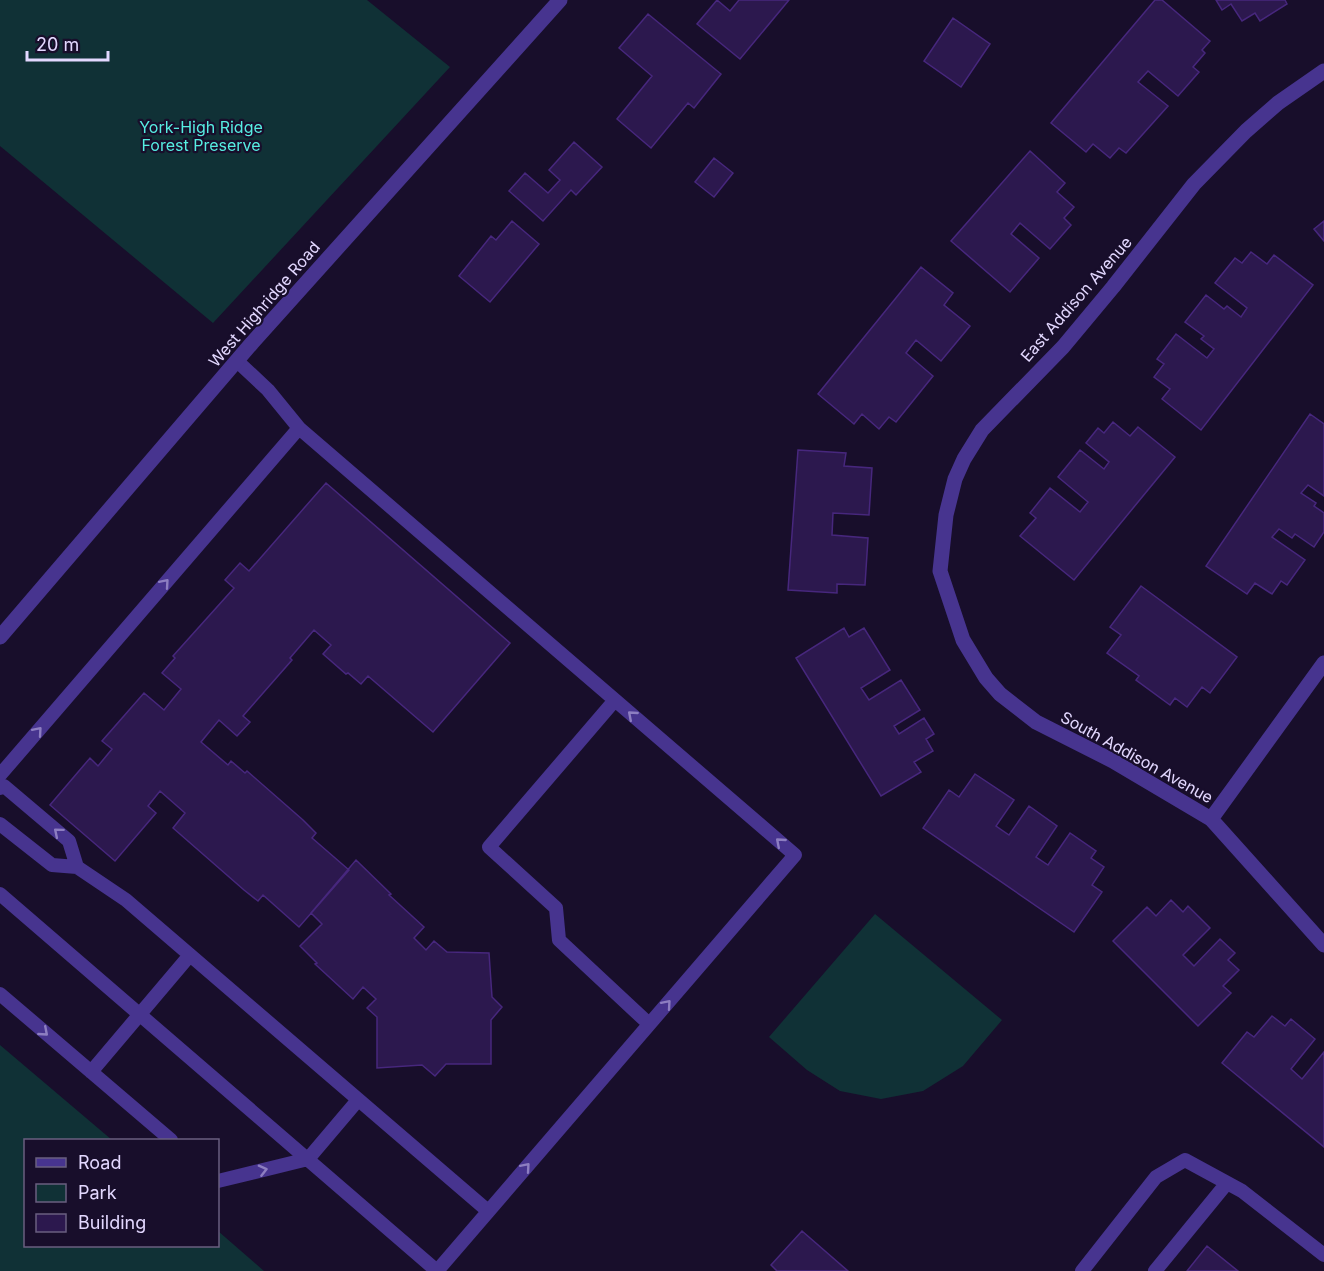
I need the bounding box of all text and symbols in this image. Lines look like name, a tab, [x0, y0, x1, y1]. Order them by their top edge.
scale bar	[27, 24, 108, 62]
text: 20 m	[36, 34, 79, 55]
park label: York-High Ridge Forest Preserve	[139, 117, 263, 155]
street label: East Addison Avenue	[1016, 232, 1136, 366]
street label: West Highridge Road	[204, 237, 324, 371]
one-way arrow	[158, 579, 169, 590]
street label: South Addison Avenue	[1057, 707, 1217, 807]
one-way arrow	[628, 711, 639, 722]
one-way arrow	[31, 727, 42, 738]
one-way arrow	[54, 828, 65, 839]
one-way arrow	[776, 838, 787, 849]
one-way arrow	[660, 1000, 671, 1011]
one-way arrow	[37, 1025, 48, 1036]
legend	[24, 1139, 219, 1247]
text: Road	[78, 1152, 121, 1173]
one-way arrow	[519, 1163, 530, 1174]
one-way arrow	[257, 1165, 267, 1178]
text: Park	[78, 1182, 117, 1203]
text: Building	[78, 1212, 146, 1233]

